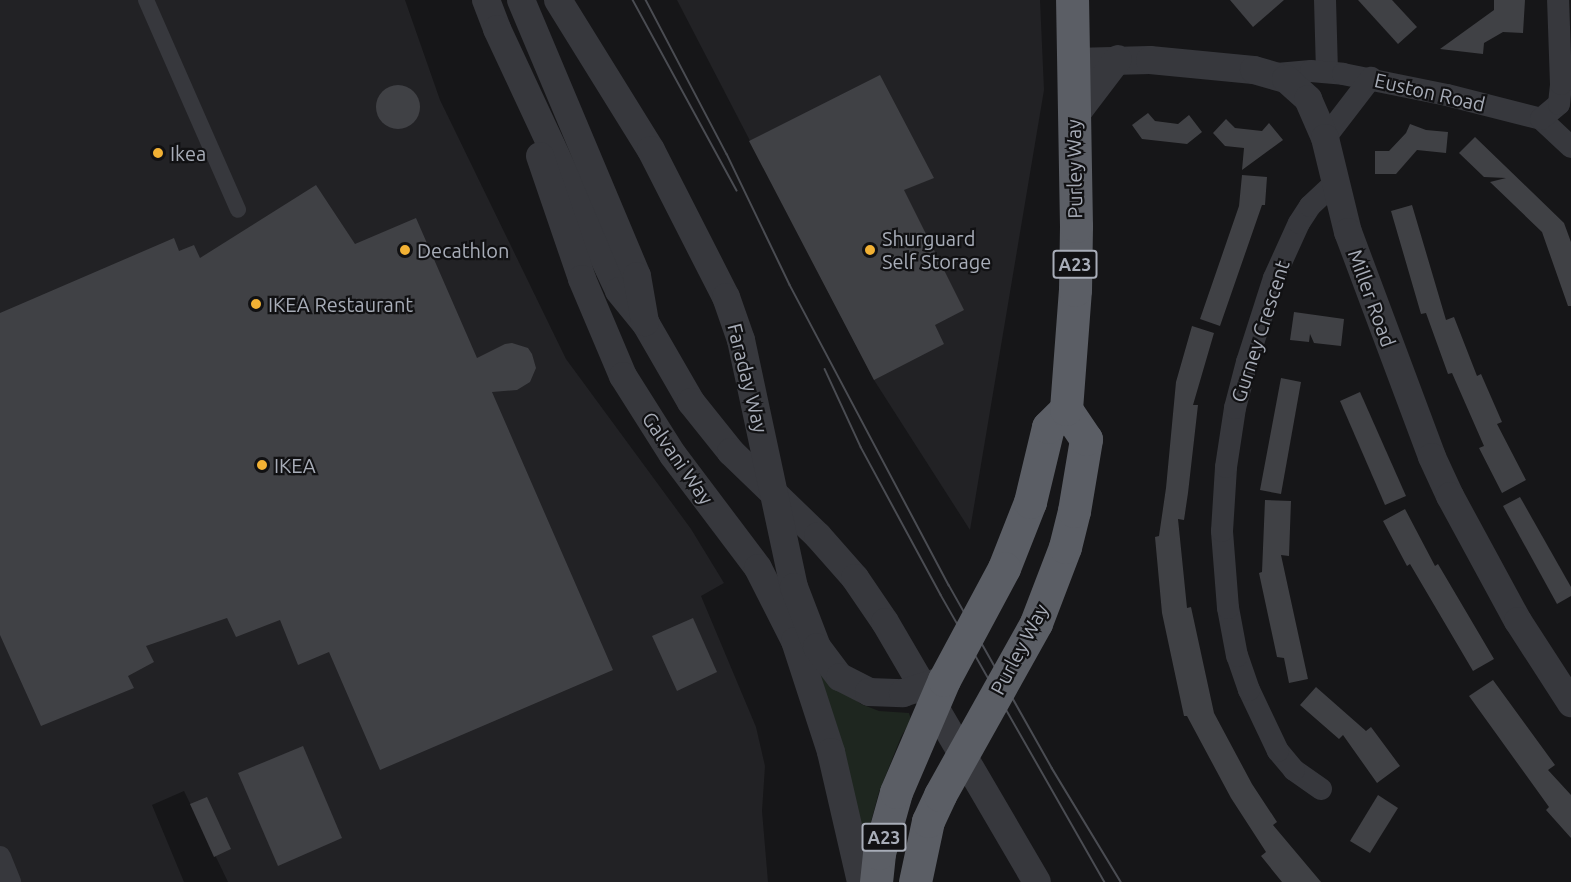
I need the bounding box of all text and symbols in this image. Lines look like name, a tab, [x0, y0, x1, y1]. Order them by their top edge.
street label: Euston Road	[1372, 68, 1488, 116]
street label: Purley Way	[1061, 119, 1087, 219]
place label: Ikea	[170, 141, 206, 165]
marker: Ikea	[151, 146, 165, 160]
place label: Shurguard Self Storage	[882, 226, 991, 273]
place label: Decathlon	[417, 238, 509, 262]
marker: Decathlon	[398, 243, 412, 257]
marker: Shurguard Self Storage	[863, 243, 877, 257]
street label: Miller Road	[1343, 246, 1401, 350]
road number: A23	[1052, 249, 1098, 279]
street label: Gurney Crescent	[1226, 257, 1294, 405]
place label: IKEA Restaurant	[268, 292, 413, 316]
marker: IKEA Restaurant	[249, 297, 263, 311]
street label: Faraday Way	[723, 321, 773, 435]
street label: Galvani Way	[637, 407, 719, 509]
place label: IKEA	[274, 453, 316, 477]
marker: IKEA	[255, 458, 269, 472]
street label: Purley Way	[985, 599, 1053, 699]
road number: A23	[862, 822, 906, 852]

